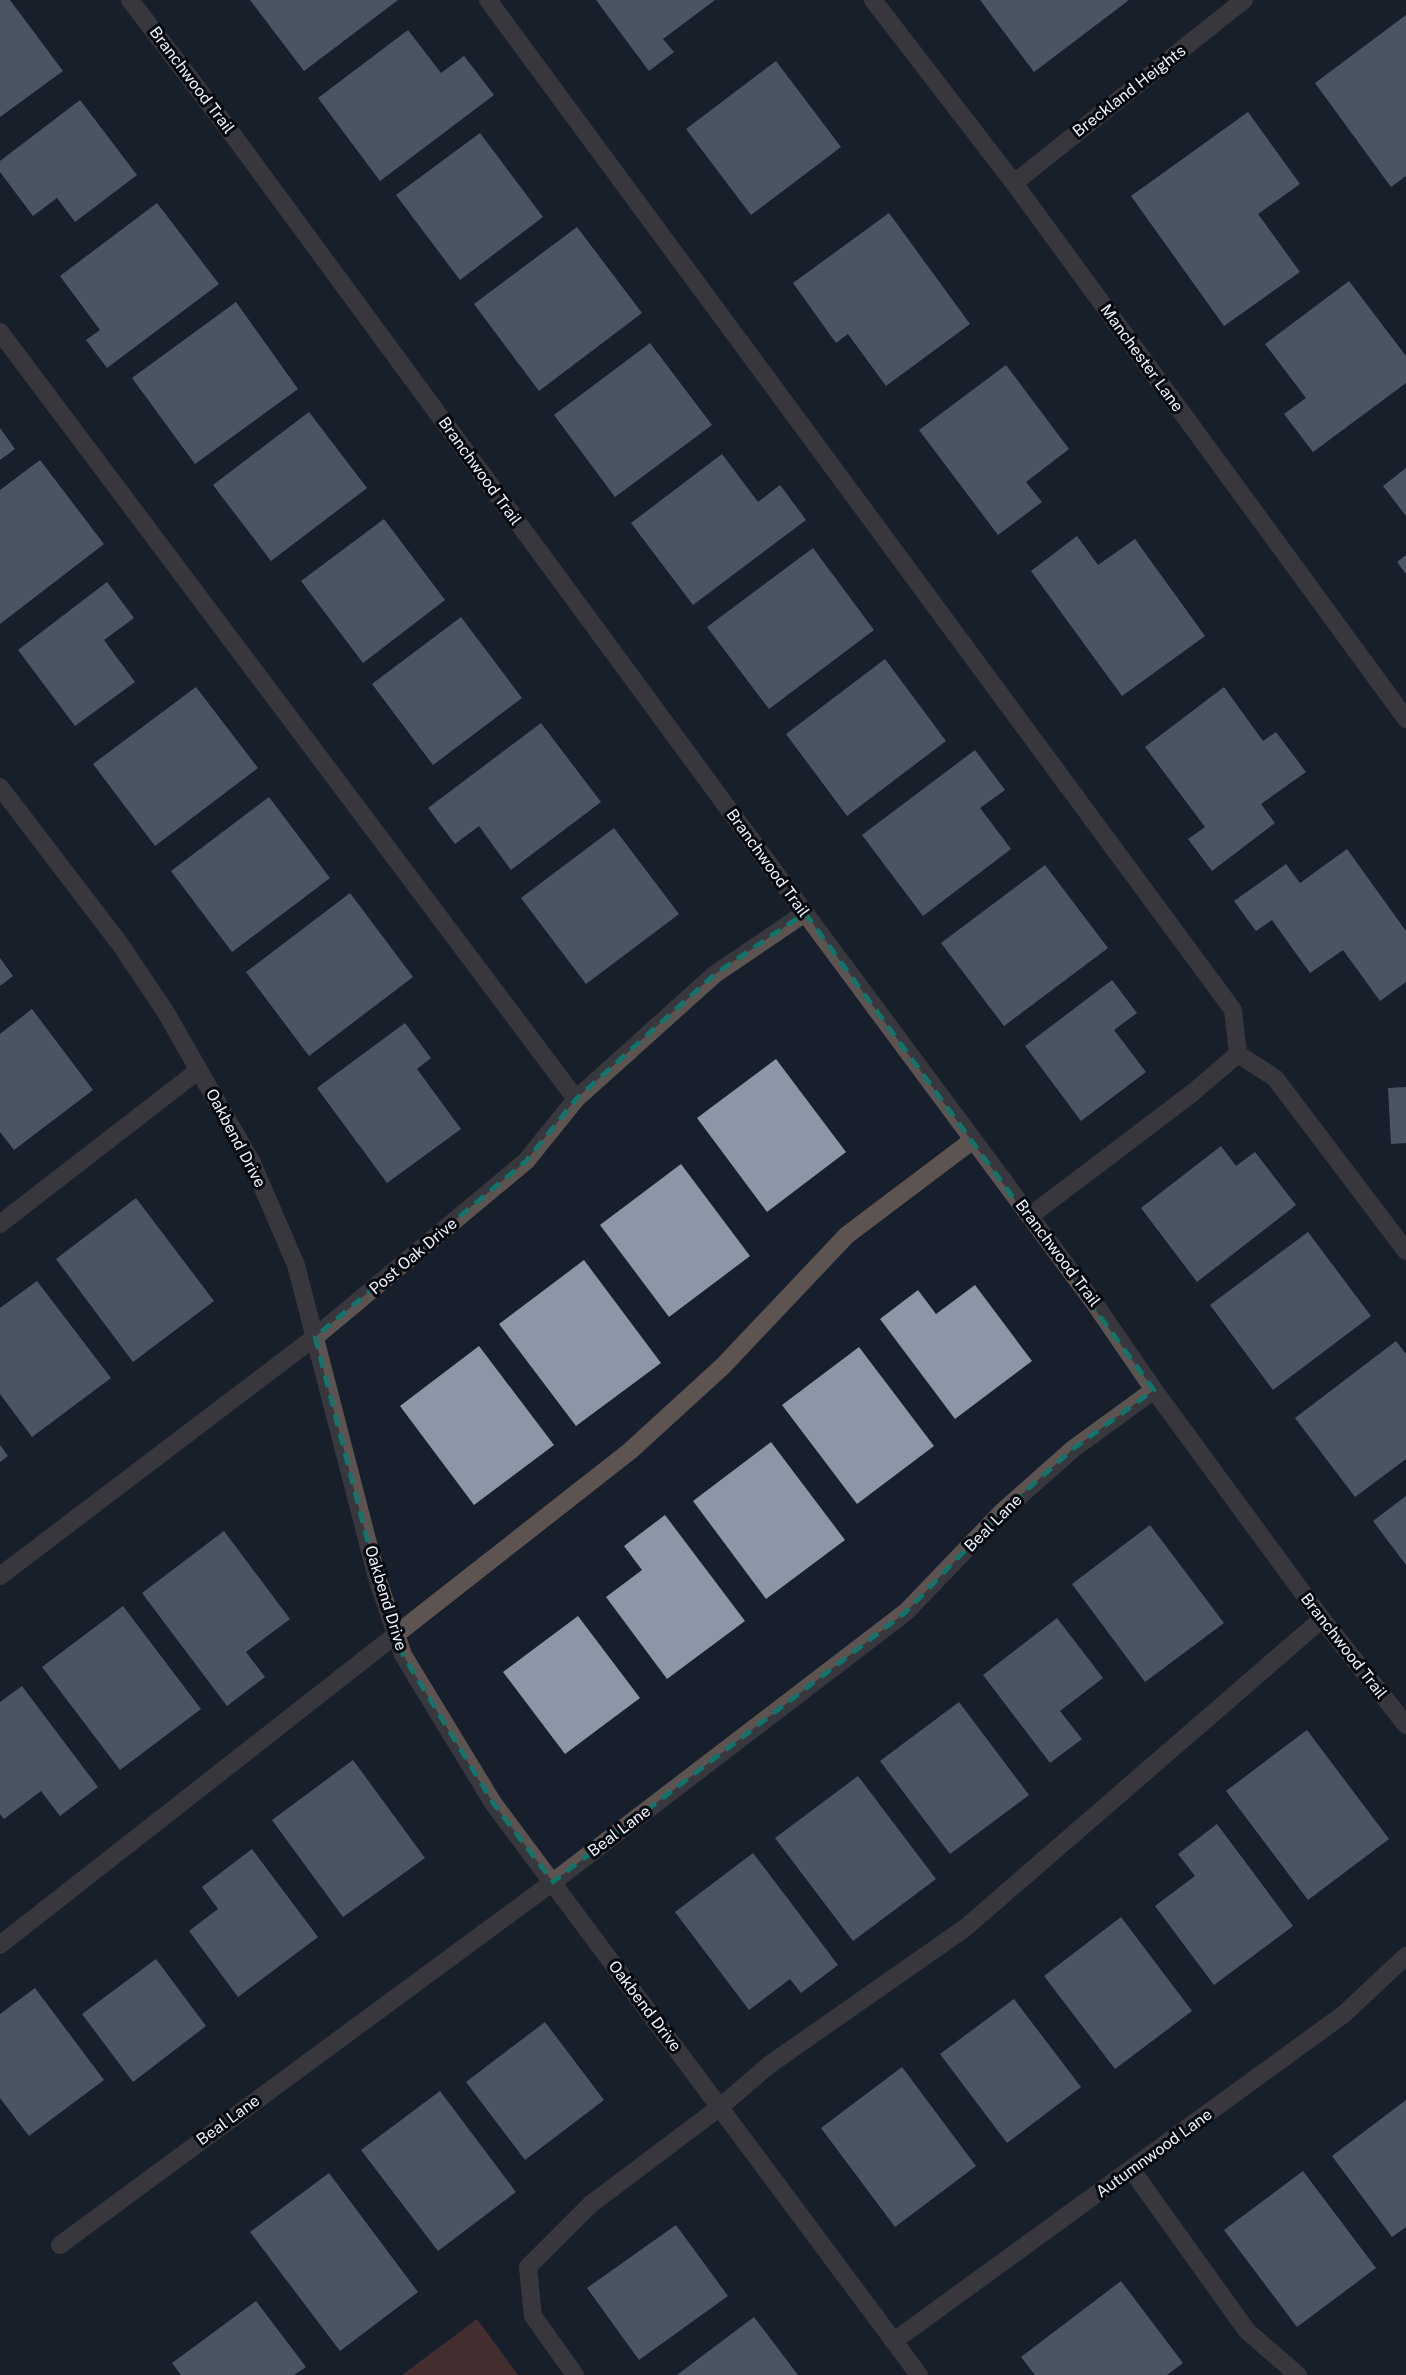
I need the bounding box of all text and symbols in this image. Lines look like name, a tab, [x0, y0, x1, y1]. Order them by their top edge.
street label: Branchwood Trail	[146, 23, 238, 137]
street label: Breckland Heights	[1069, 41, 1189, 141]
street label: Manchester Lane	[1097, 301, 1187, 415]
street label: Branchwood Trail	[434, 413, 526, 529]
street label: Branchwood Trail	[722, 805, 814, 921]
street label: Oakbend Drive	[202, 1085, 270, 1191]
street label: Branchwood Trail	[1012, 1196, 1104, 1310]
street label: Post Oak Drive	[365, 1214, 461, 1298]
street label: Beal Lane	[960, 1490, 1026, 1556]
street label: Oakbend Drive	[361, 1543, 411, 1653]
street label: Branchwood Trail	[1297, 1589, 1391, 1703]
street label: Beal Lane	[584, 1801, 654, 1861]
street label: Oakbend Drive	[605, 1957, 685, 2055]
street label: Beal Lane	[193, 2091, 263, 2149]
street label: Autumnwood Lane	[1092, 2105, 1216, 2201]

